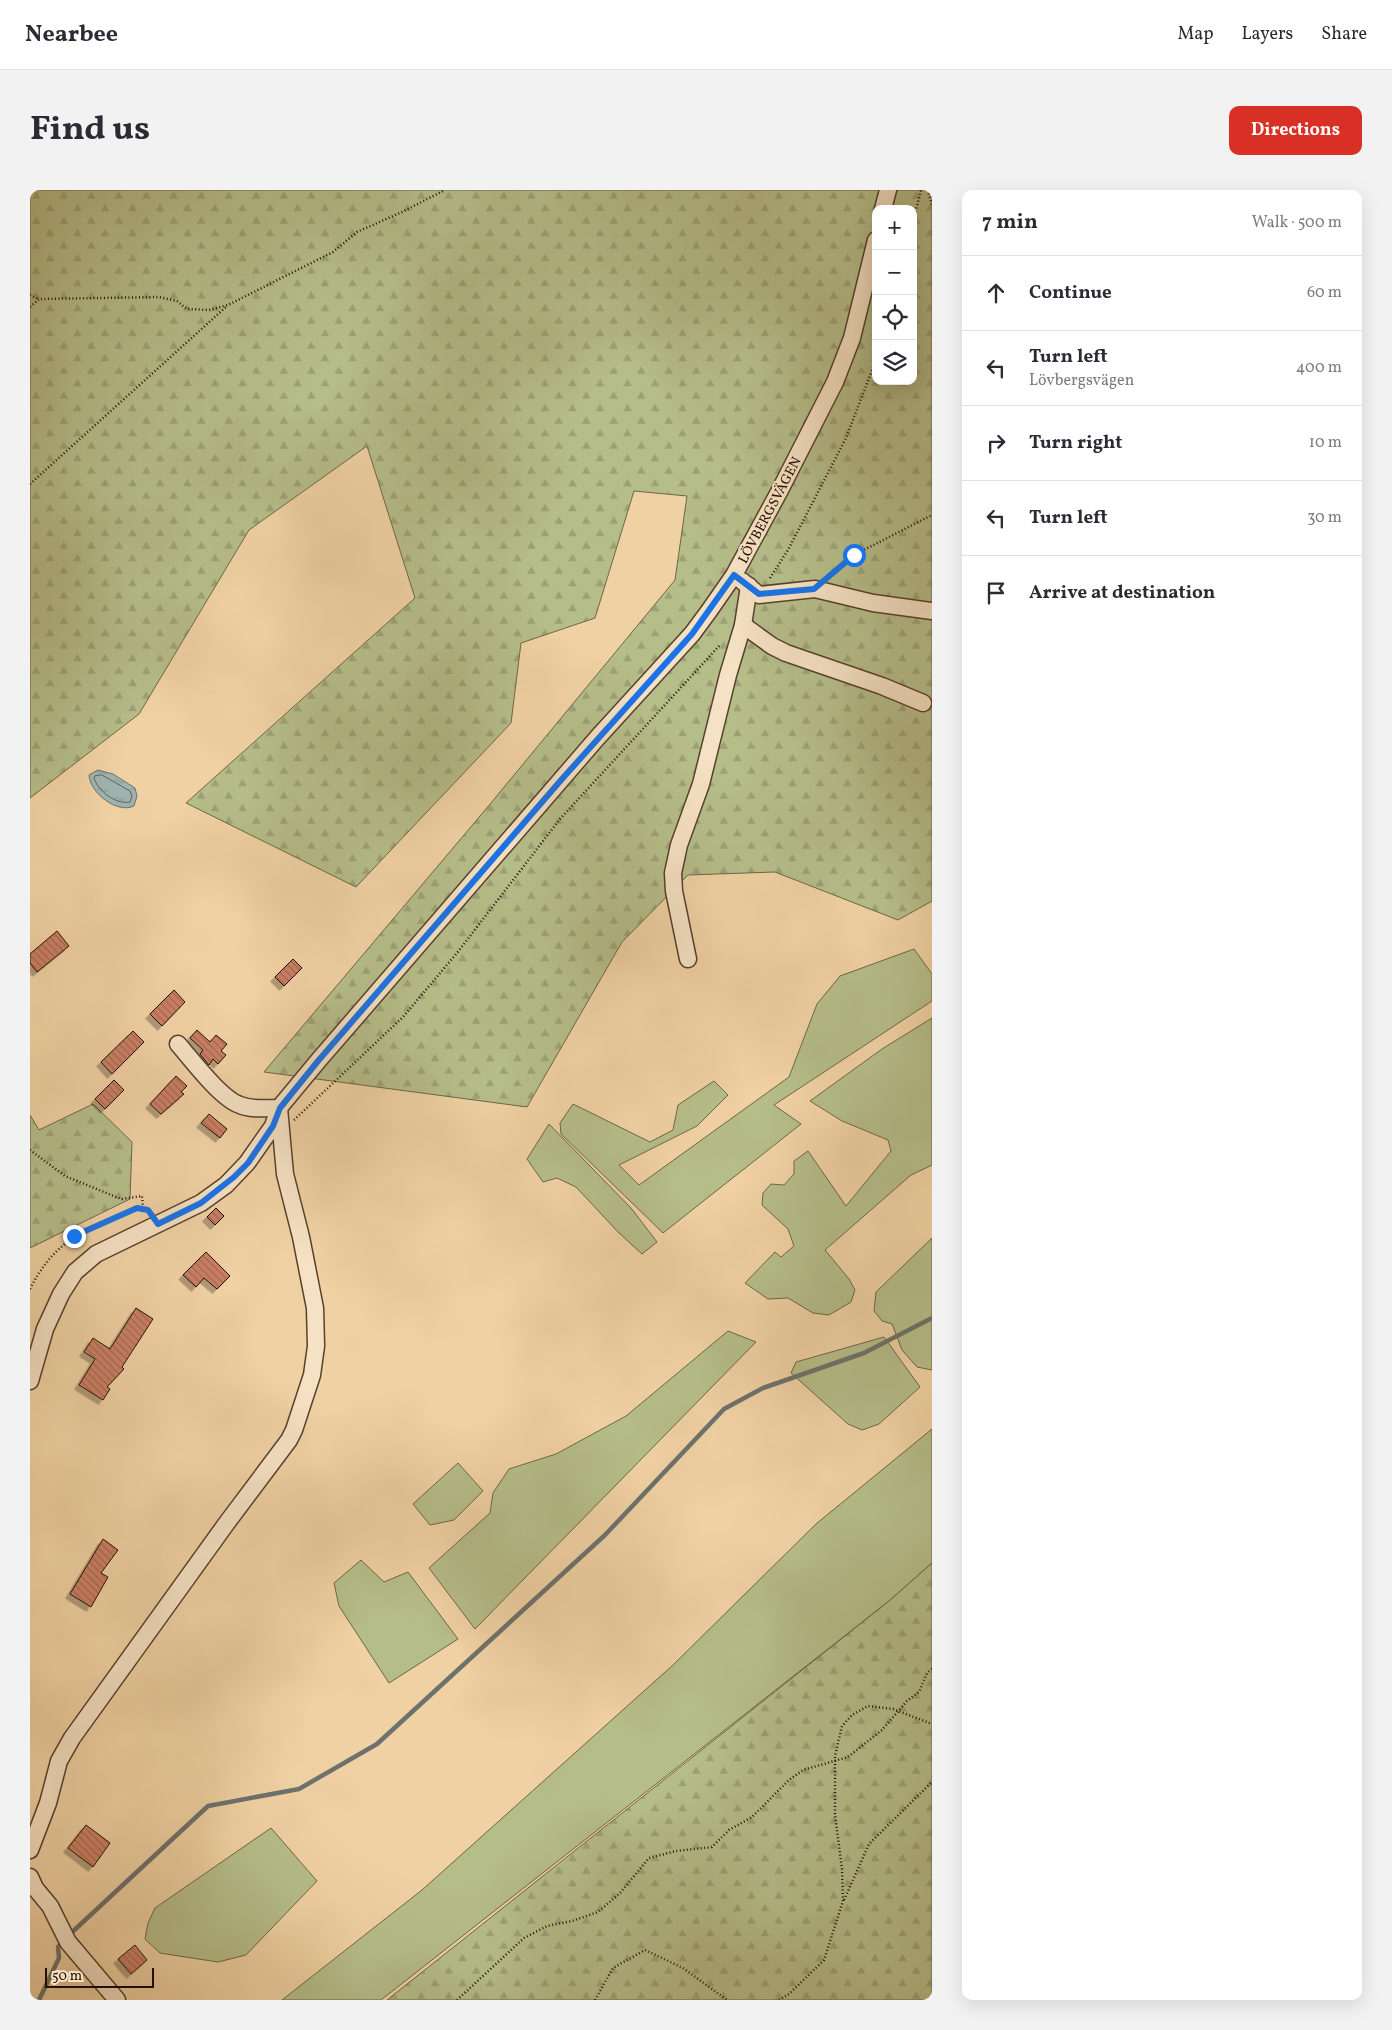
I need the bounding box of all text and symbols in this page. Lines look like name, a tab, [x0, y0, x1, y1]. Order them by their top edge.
text: Nearbee	[25, 18, 118, 52]
text: Map	[1177, 22, 1213, 47]
text: Layers	[1241, 22, 1293, 47]
text: Share	[1321, 22, 1367, 47]
text: Find us	[30, 106, 150, 154]
button: Directions	[1229, 106, 1362, 155]
map controls	[872, 205, 917, 385]
button: +	[872, 205, 917, 250]
text: 7 min	[982, 208, 1038, 237]
text: Walk · 500 m	[1252, 212, 1342, 234]
button: −	[872, 250, 917, 295]
icon: ahead	[982, 279, 1010, 307]
text: Continue	[1029, 280, 1112, 306]
text: 60 m	[1307, 282, 1342, 304]
button: locate	[872, 295, 917, 340]
button: layers	[872, 340, 917, 385]
text: Turn left	[1029, 344, 1108, 370]
icon: left	[982, 354, 1010, 382]
text: 400 m	[1296, 357, 1342, 379]
text: Lövbergsvägen	[1029, 370, 1134, 392]
icon: right	[982, 429, 1010, 457]
text: Turn right	[1029, 430, 1122, 456]
text: 10 m	[1309, 432, 1342, 454]
street label: LÖVBERGSVÄGEN	[734, 454, 806, 567]
icon: left	[982, 504, 1010, 532]
text: Turn left	[1029, 505, 1108, 531]
text: 30 m	[1307, 507, 1342, 529]
route start	[843, 544, 866, 567]
icon: arrive	[982, 579, 1010, 607]
text: Arrive at destination	[1029, 580, 1215, 606]
route end	[63, 1225, 86, 1248]
scale bar	[45, 1965, 154, 1988]
text: 50 m	[52, 1967, 82, 1986]

